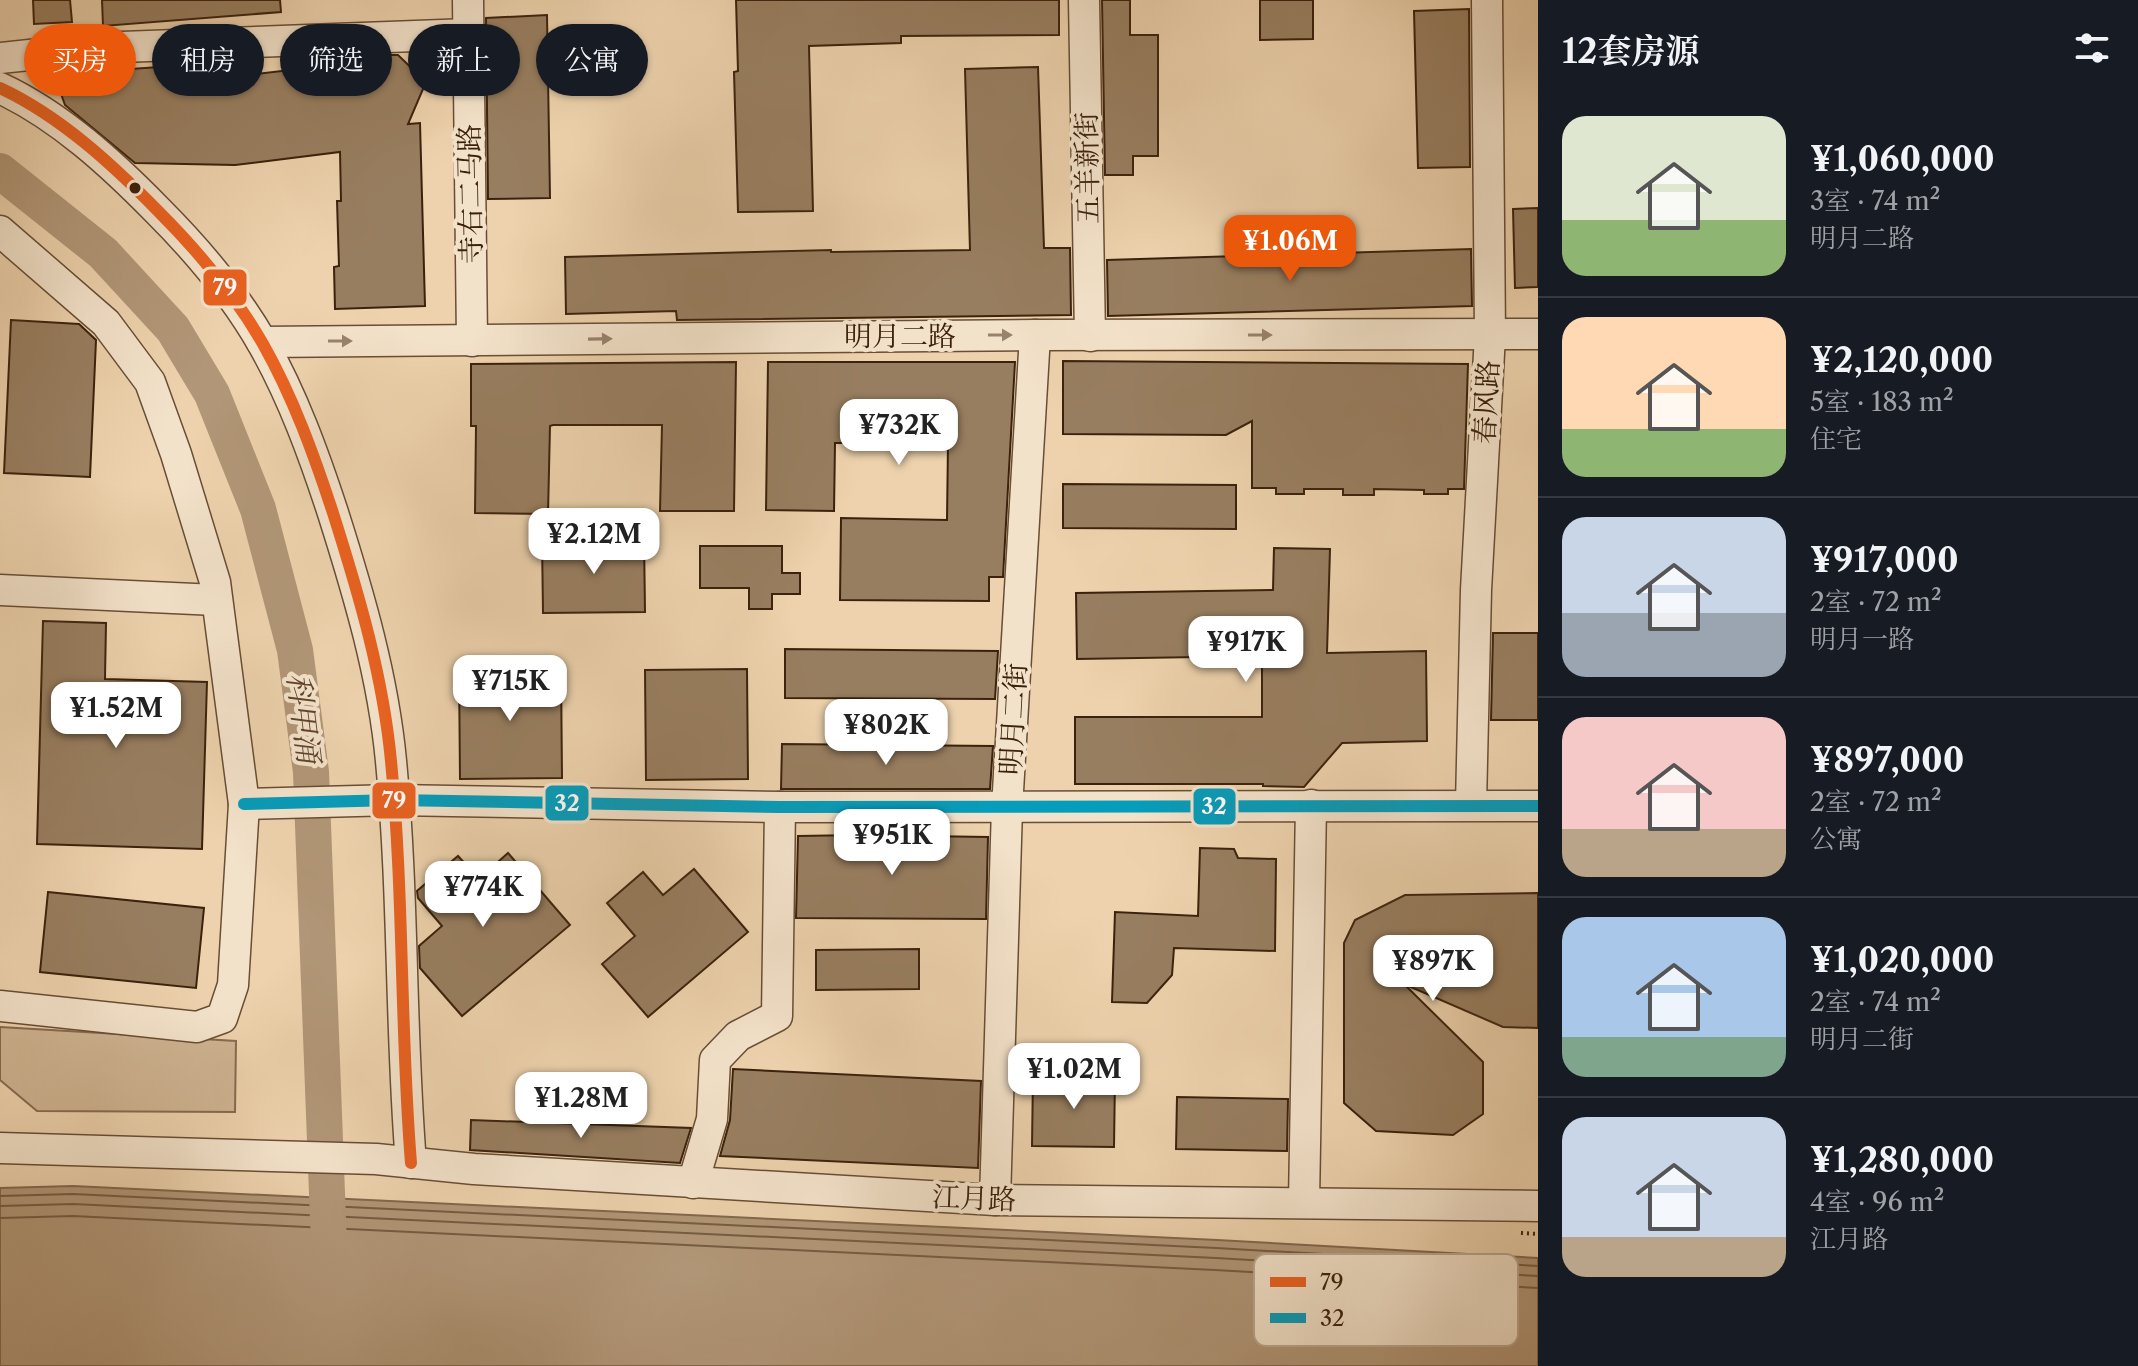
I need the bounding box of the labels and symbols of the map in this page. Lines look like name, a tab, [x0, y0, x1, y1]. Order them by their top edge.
street label: 五羊新街	[1069, 112, 1105, 224]
street label: 寺右二马路	[452, 124, 488, 264]
unlabelled marker	[127, 180, 143, 196]
pin: ¥1.06M	[1225, 215, 1355, 283]
line badge: 79	[202, 268, 248, 307]
text: 79	[213, 274, 237, 301]
street label: 明月二路	[844, 319, 956, 353]
one-way arrow	[988, 329, 1013, 341]
one-way arrow	[1248, 329, 1273, 341]
one-way arrow	[588, 333, 613, 345]
one-way arrow	[328, 335, 353, 347]
street label: 春风路	[1467, 359, 1505, 445]
pin: ¥732K	[843, 399, 955, 467]
pin: ¥2.12M	[529, 508, 659, 576]
pin: ¥917K	[1190, 616, 1302, 684]
pin: ¥715K	[454, 655, 566, 723]
street label: 明月二街	[993, 662, 1033, 776]
water label: 科甲涌	[280, 671, 328, 768]
pin: ¥1.52M	[51, 682, 181, 750]
pin: ¥802K	[830, 699, 942, 767]
line badge: 79	[371, 781, 417, 820]
line badge: 32	[544, 784, 590, 822]
text: 79	[382, 787, 406, 814]
line badge: 32	[1192, 787, 1237, 826]
text: 32	[554, 790, 580, 817]
text: 32	[1201, 793, 1227, 820]
pin: ¥951K	[836, 809, 948, 877]
pin: ¥774K	[427, 861, 539, 929]
pin: ¥897K	[1377, 935, 1489, 1003]
pin: ¥1.02M	[1009, 1043, 1139, 1111]
pin: ¥1.28M	[516, 1072, 646, 1140]
street label: 江月路	[931, 1180, 1017, 1216]
legend	[1254, 1254, 1518, 1346]
text: 79	[1320, 1269, 1344, 1296]
text: 32	[1320, 1305, 1345, 1332]

